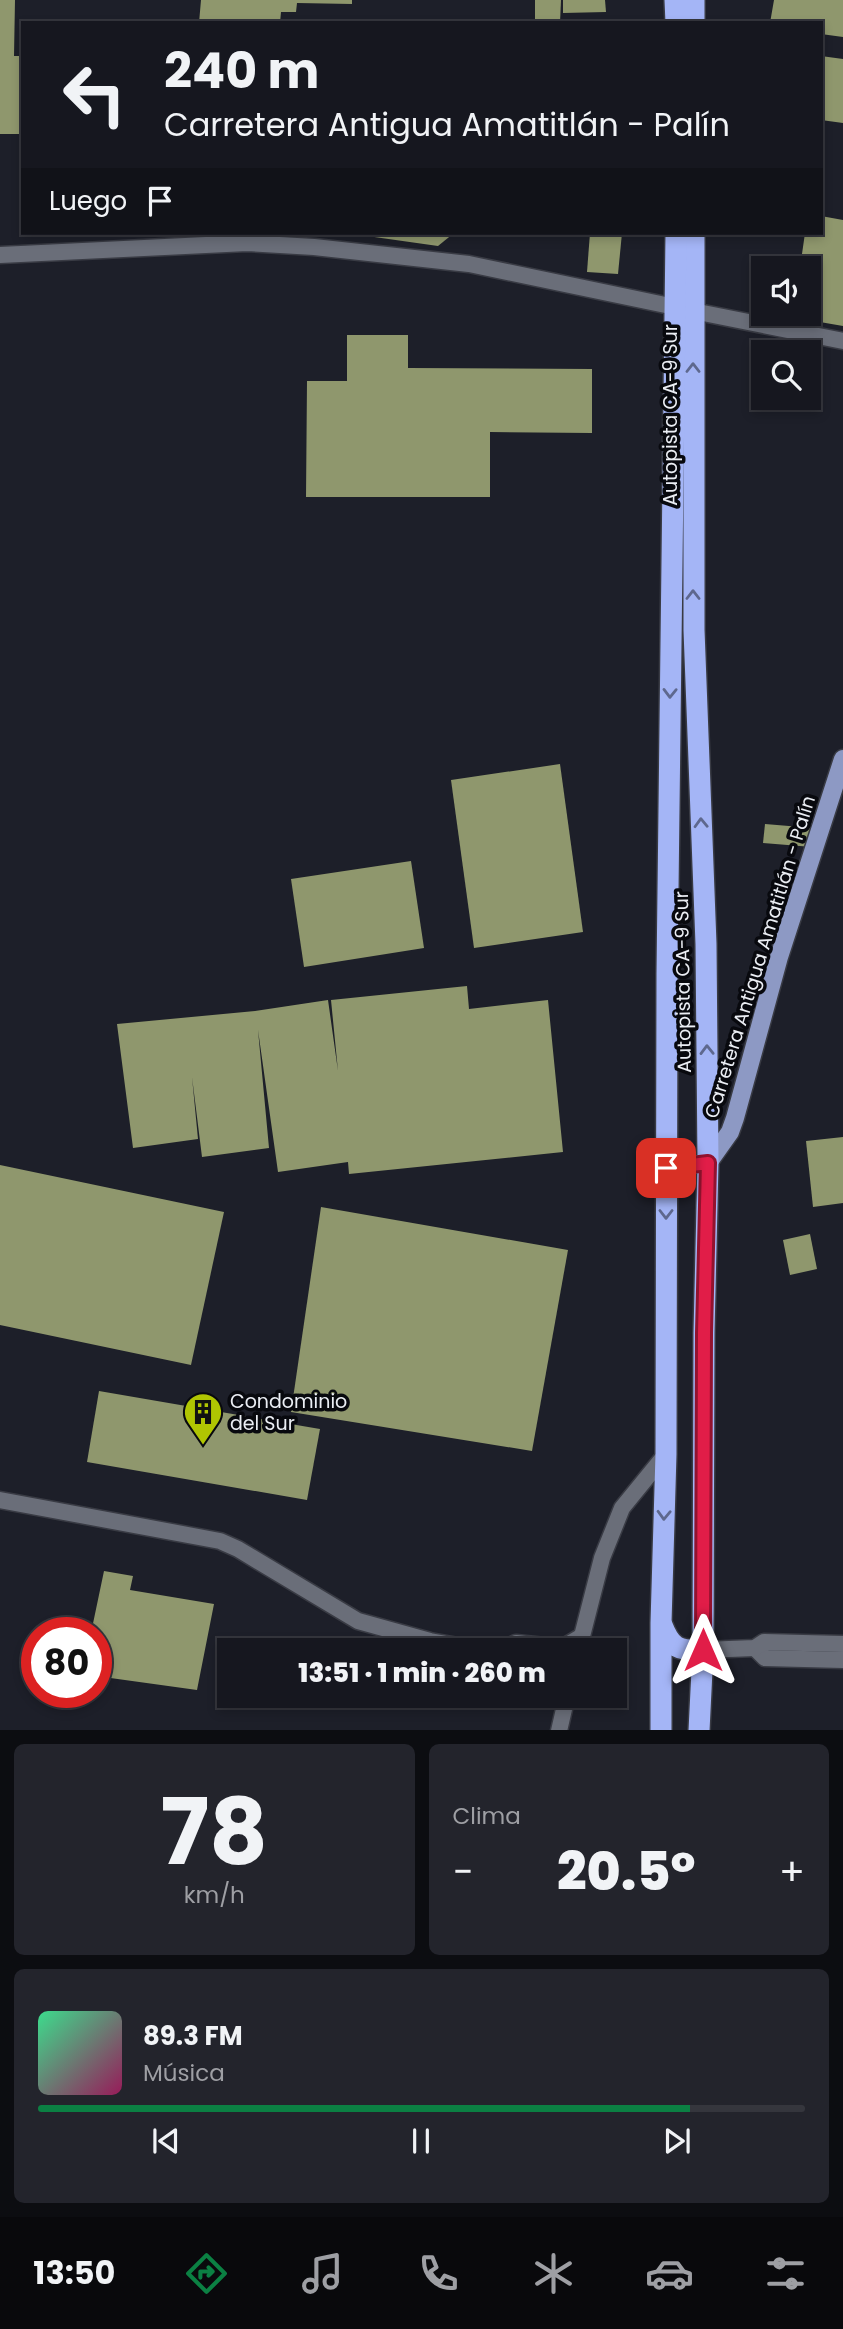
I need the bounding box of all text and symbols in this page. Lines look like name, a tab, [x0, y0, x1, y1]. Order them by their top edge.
text: 240 m	[164, 37, 319, 105]
icon: left	[49, 49, 140, 140]
text: Carretera Antigua Amatitlán - Palín	[164, 102, 730, 147]
icon: arrive	[141, 182, 179, 220]
text: Luego	[49, 183, 127, 219]
map controls	[751, 256, 821, 410]
button: sound	[751, 256, 821, 326]
street label: Autopista CA-9 Sur	[657, 324, 684, 506]
button: search	[751, 340, 821, 410]
one-way arrow	[685, 362, 701, 372]
one-way arrow	[686, 589, 701, 600]
one-way arrow	[662, 688, 678, 699]
street label: Carretera Antigua Amatitlán - Palín	[698, 792, 822, 1122]
one-way arrow	[694, 817, 709, 828]
street label: Autopista CA-9 Sur	[668, 891, 698, 1073]
one-way arrow	[699, 1044, 715, 1055]
pin	[636, 1138, 696, 1198]
icon: arrive	[647, 1149, 685, 1187]
one-way arrow	[658, 1210, 674, 1220]
place label: Condominio del Sur	[230, 1388, 347, 1437]
building icon: Condominio del Sur	[182, 1391, 224, 1446]
one-way arrow	[656, 1511, 672, 1521]
position arrow	[666, 1613, 740, 1687]
speed limit sign: 80	[21, 1617, 112, 1708]
text: 13:51 · 1 min · 260 m	[298, 1655, 546, 1691]
text: 78	[160, 1768, 268, 1896]
text: Clima	[453, 1800, 521, 1832]
text: 20.5°	[557, 1835, 695, 1908]
text: −	[453, 1845, 473, 1898]
text: +	[779, 1845, 805, 1898]
text: km/h	[184, 1879, 245, 1911]
text: 89.3 FM	[143, 2018, 243, 2054]
text: Música	[143, 2057, 225, 2089]
icon: previous	[147, 2122, 185, 2160]
icon: pause	[402, 2122, 440, 2160]
icon: next	[658, 2122, 696, 2160]
icon: directions	[182, 2249, 231, 2298]
icon: music	[298, 2249, 347, 2298]
icon: phone	[414, 2249, 463, 2298]
icon: climate	[529, 2249, 578, 2298]
icon: car	[645, 2249, 694, 2298]
icon: filters	[761, 2249, 810, 2298]
text: 13:50	[33, 2250, 116, 2295]

